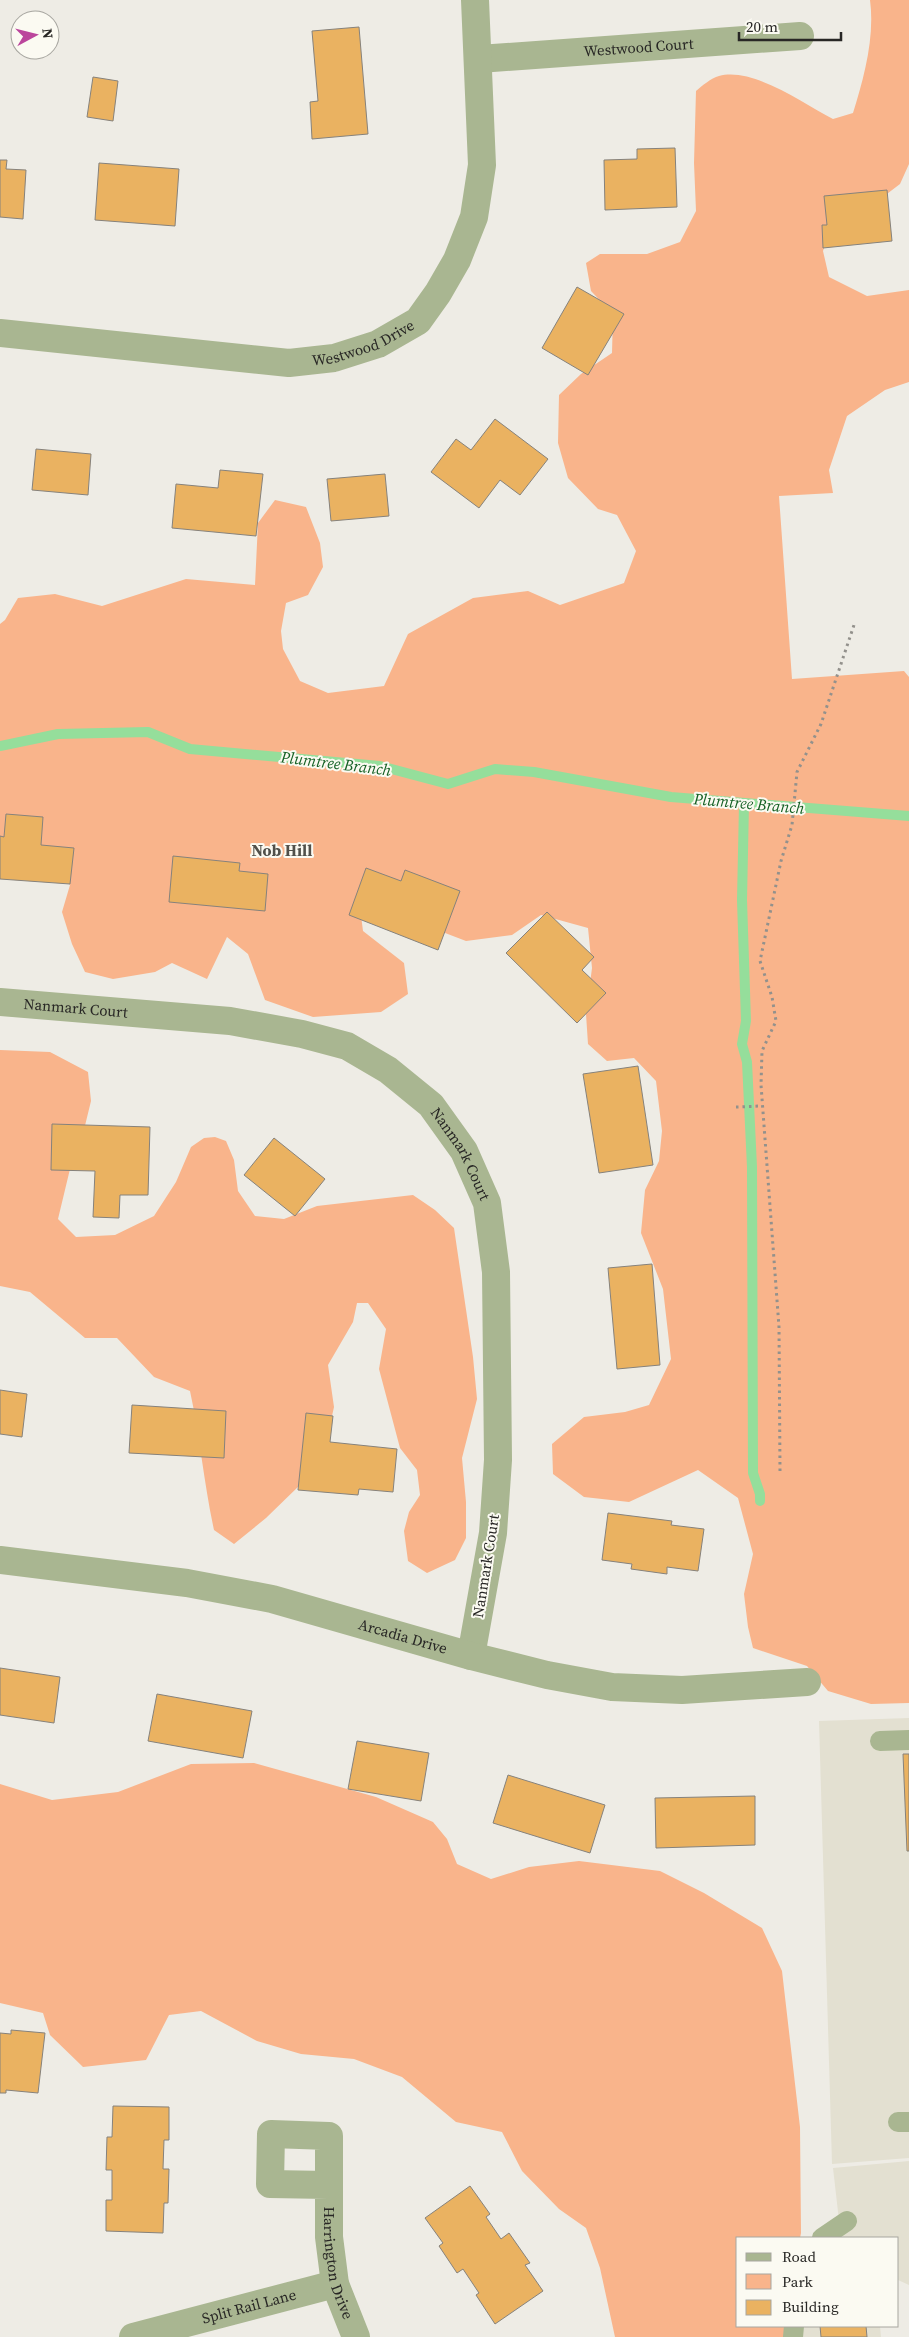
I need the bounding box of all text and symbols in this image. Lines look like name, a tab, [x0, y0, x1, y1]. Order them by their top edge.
north arrow	[10, 10, 60, 60]
scale bar	[739, 10, 842, 42]
text: 20 m	[746, 16, 778, 37]
text: N	[37, 27, 58, 40]
street label: Westwood Court	[583, 33, 694, 61]
street label: Westwood Drive	[311, 314, 418, 370]
water label: Plumtree Branch	[279, 745, 393, 781]
water label: Plumtree Branch	[692, 787, 806, 819]
district label: Nob Hill	[252, 839, 312, 861]
street label: Nanmark Court	[23, 993, 129, 1023]
street label: Nanmark Court	[426, 1103, 496, 1204]
street label: Nanmark Court	[467, 1513, 504, 1619]
street label: Arcadia Drive	[356, 1613, 450, 1659]
street label: Harrington Drive	[319, 2206, 359, 2323]
legend	[736, 2237, 899, 2327]
text: Road	[782, 2246, 816, 2267]
text: Park	[782, 2271, 814, 2292]
street label: Split Rail Lane	[200, 2284, 299, 2328]
text: Building	[782, 2296, 839, 2317]

